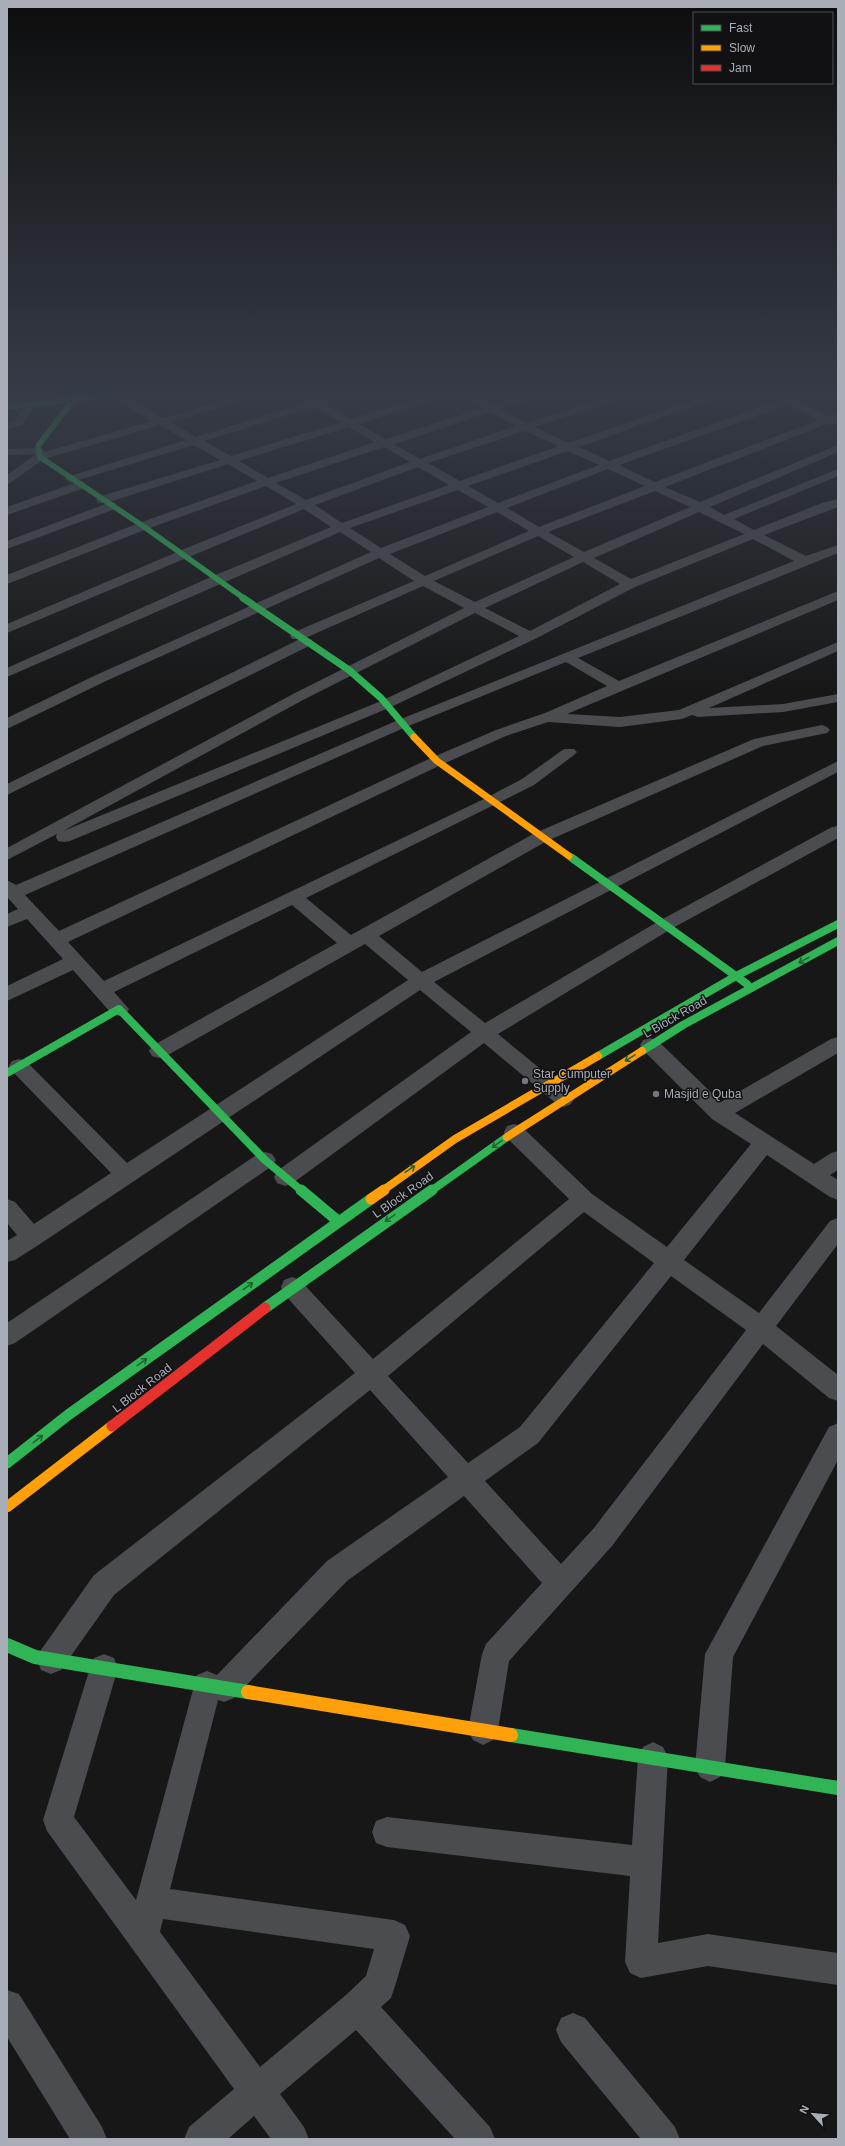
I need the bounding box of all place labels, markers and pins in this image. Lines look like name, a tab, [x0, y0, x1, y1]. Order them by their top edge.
place label: Star Cumputer Supply	[533, 1067, 611, 1095]
marker: Star Cumputer Supply	[520, 1076, 530, 1086]
place label: Masjid e Quba	[664, 1087, 742, 1101]
marker: Masjid e Quba	[651, 1089, 661, 1099]

